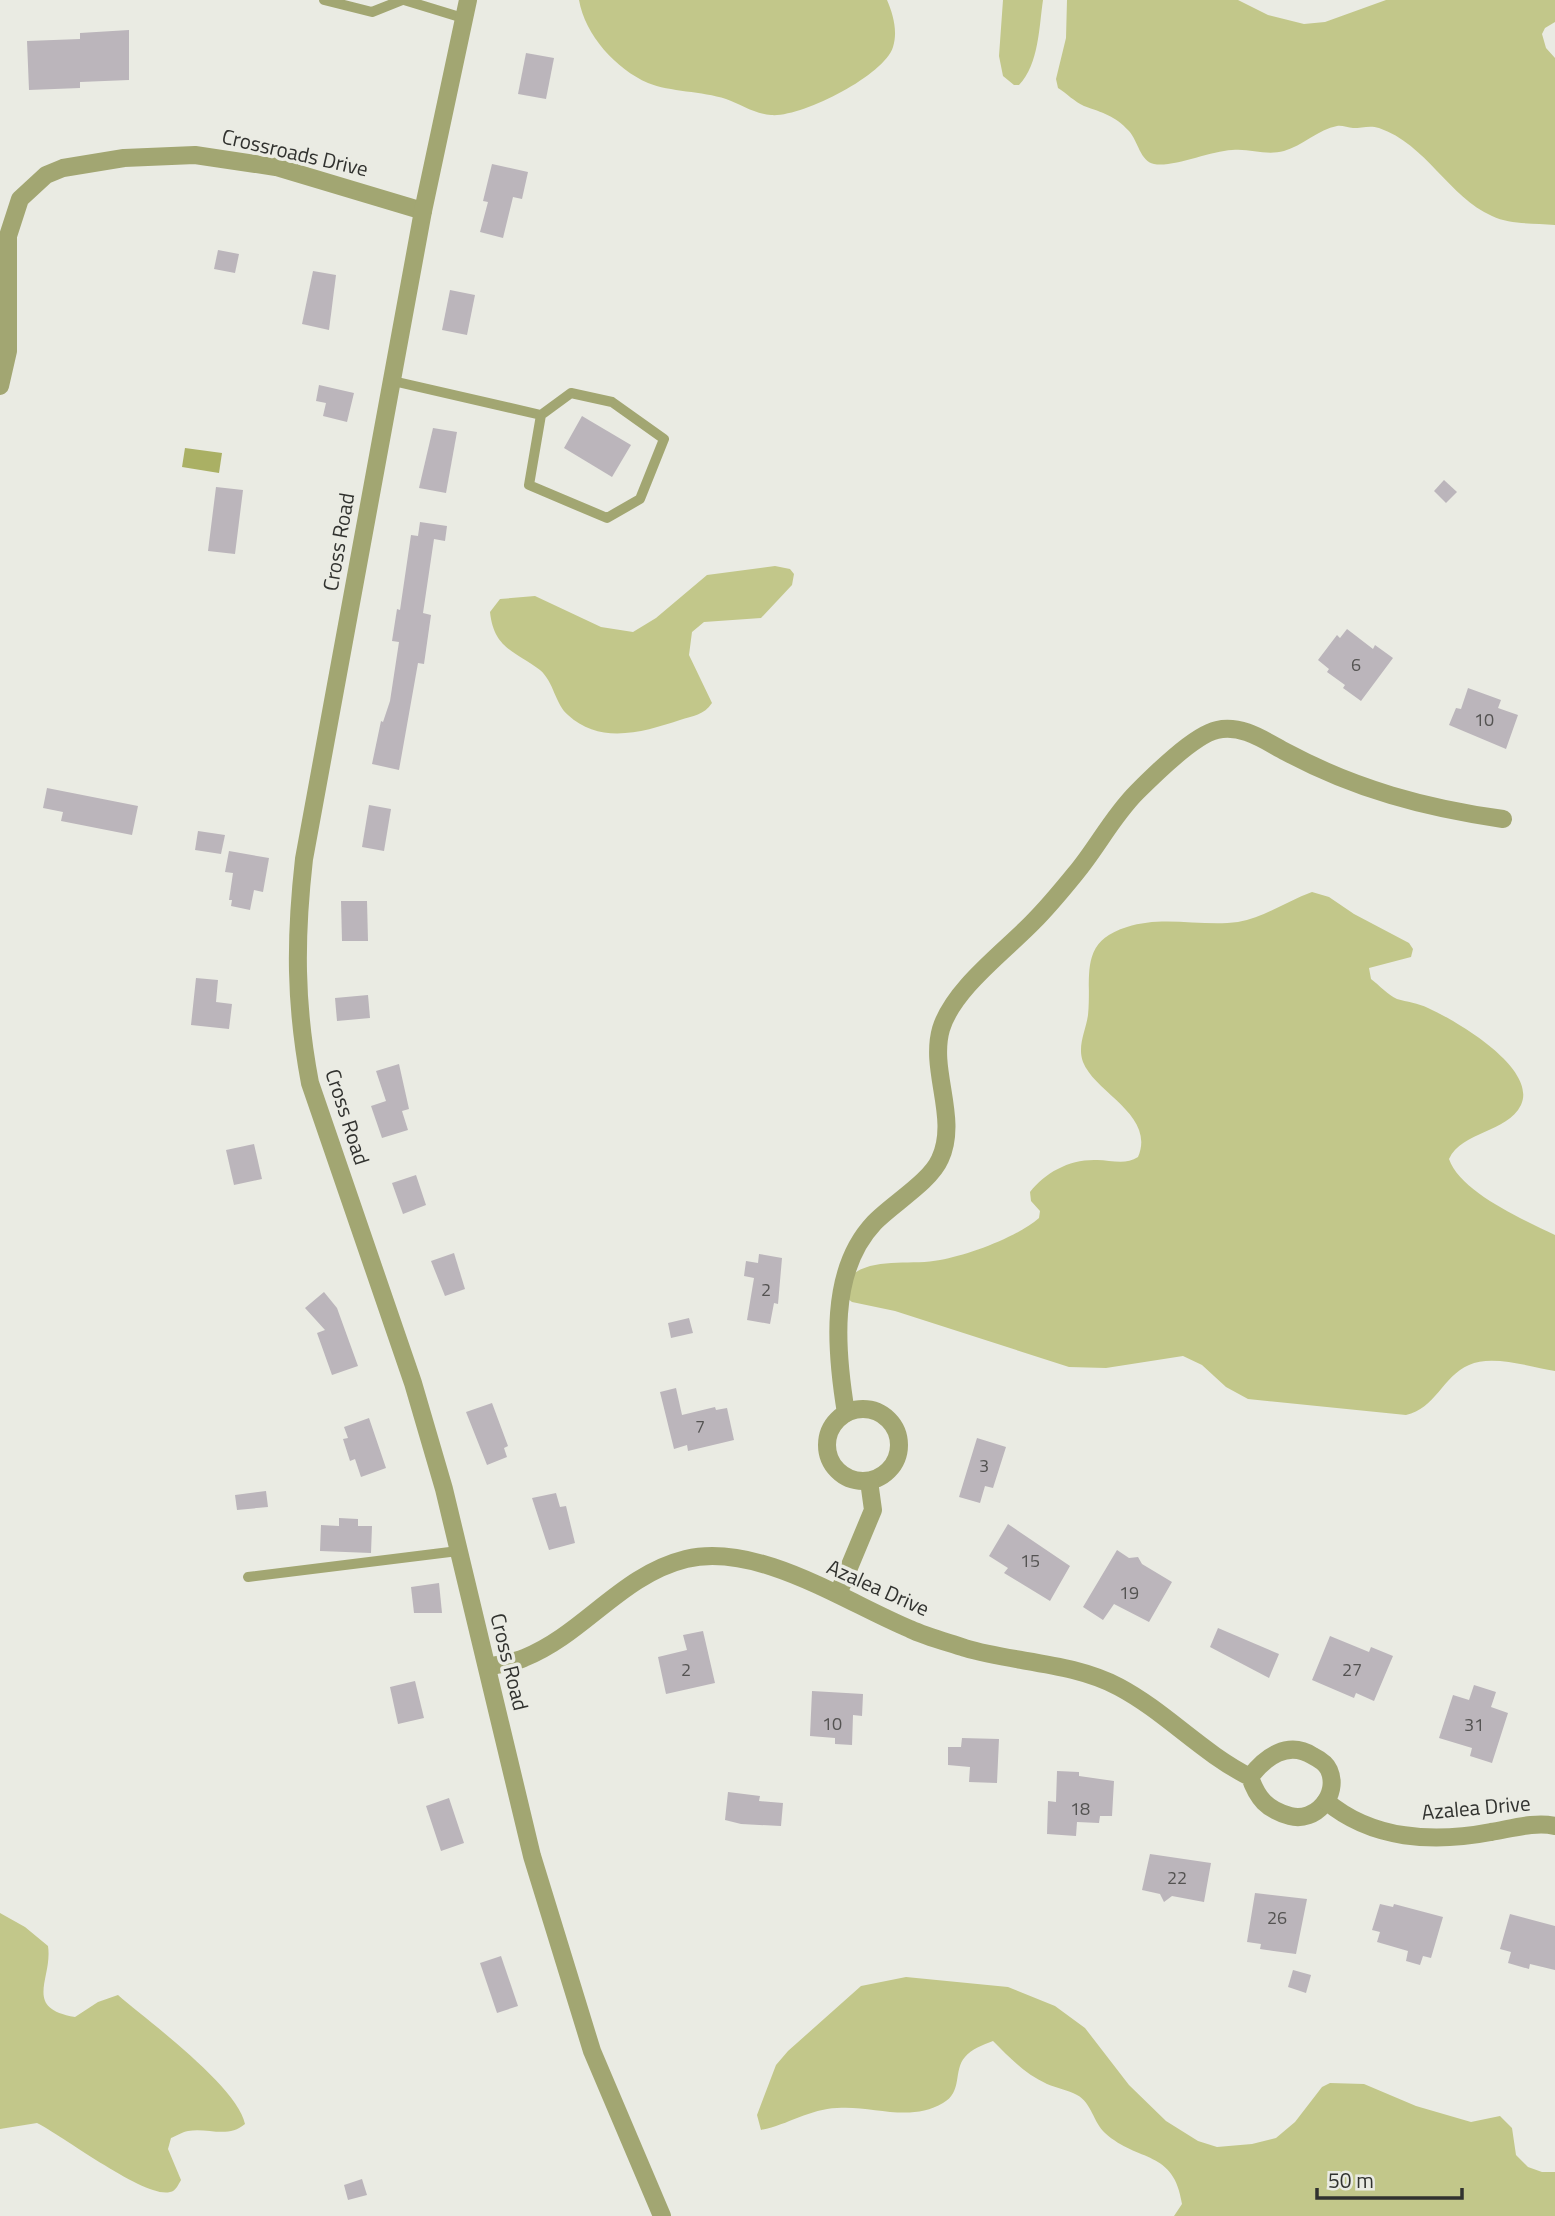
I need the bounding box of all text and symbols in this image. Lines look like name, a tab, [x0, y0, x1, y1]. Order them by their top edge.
street label: Crossroads Drive	[219, 120, 371, 184]
street label: Cross Road	[314, 490, 362, 593]
house number: 6	[1351, 651, 1361, 678]
house number: 10	[1474, 706, 1494, 733]
street label: Cross Road	[317, 1065, 378, 1169]
house number: 2	[761, 1276, 771, 1303]
house number: 7	[695, 1413, 705, 1440]
house number: 3	[979, 1452, 989, 1479]
house number: 15	[1020, 1547, 1040, 1574]
street label: Azalea Drive	[822, 1550, 935, 1624]
house number: 19	[1119, 1579, 1139, 1606]
street label: Cross Road	[482, 1610, 537, 1714]
house number: 2	[681, 1656, 691, 1683]
house number: 27	[1342, 1656, 1362, 1683]
house number: 10	[822, 1710, 842, 1737]
house number: 31	[1464, 1711, 1484, 1738]
street label: Azalea Drive	[1420, 1786, 1532, 1828]
house number: 18	[1070, 1795, 1090, 1822]
house number: 22	[1167, 1864, 1187, 1891]
house number: 26	[1267, 1904, 1287, 1931]
scale bar	[1317, 2156, 1462, 2200]
text: 50 m	[1328, 2164, 1374, 2196]

